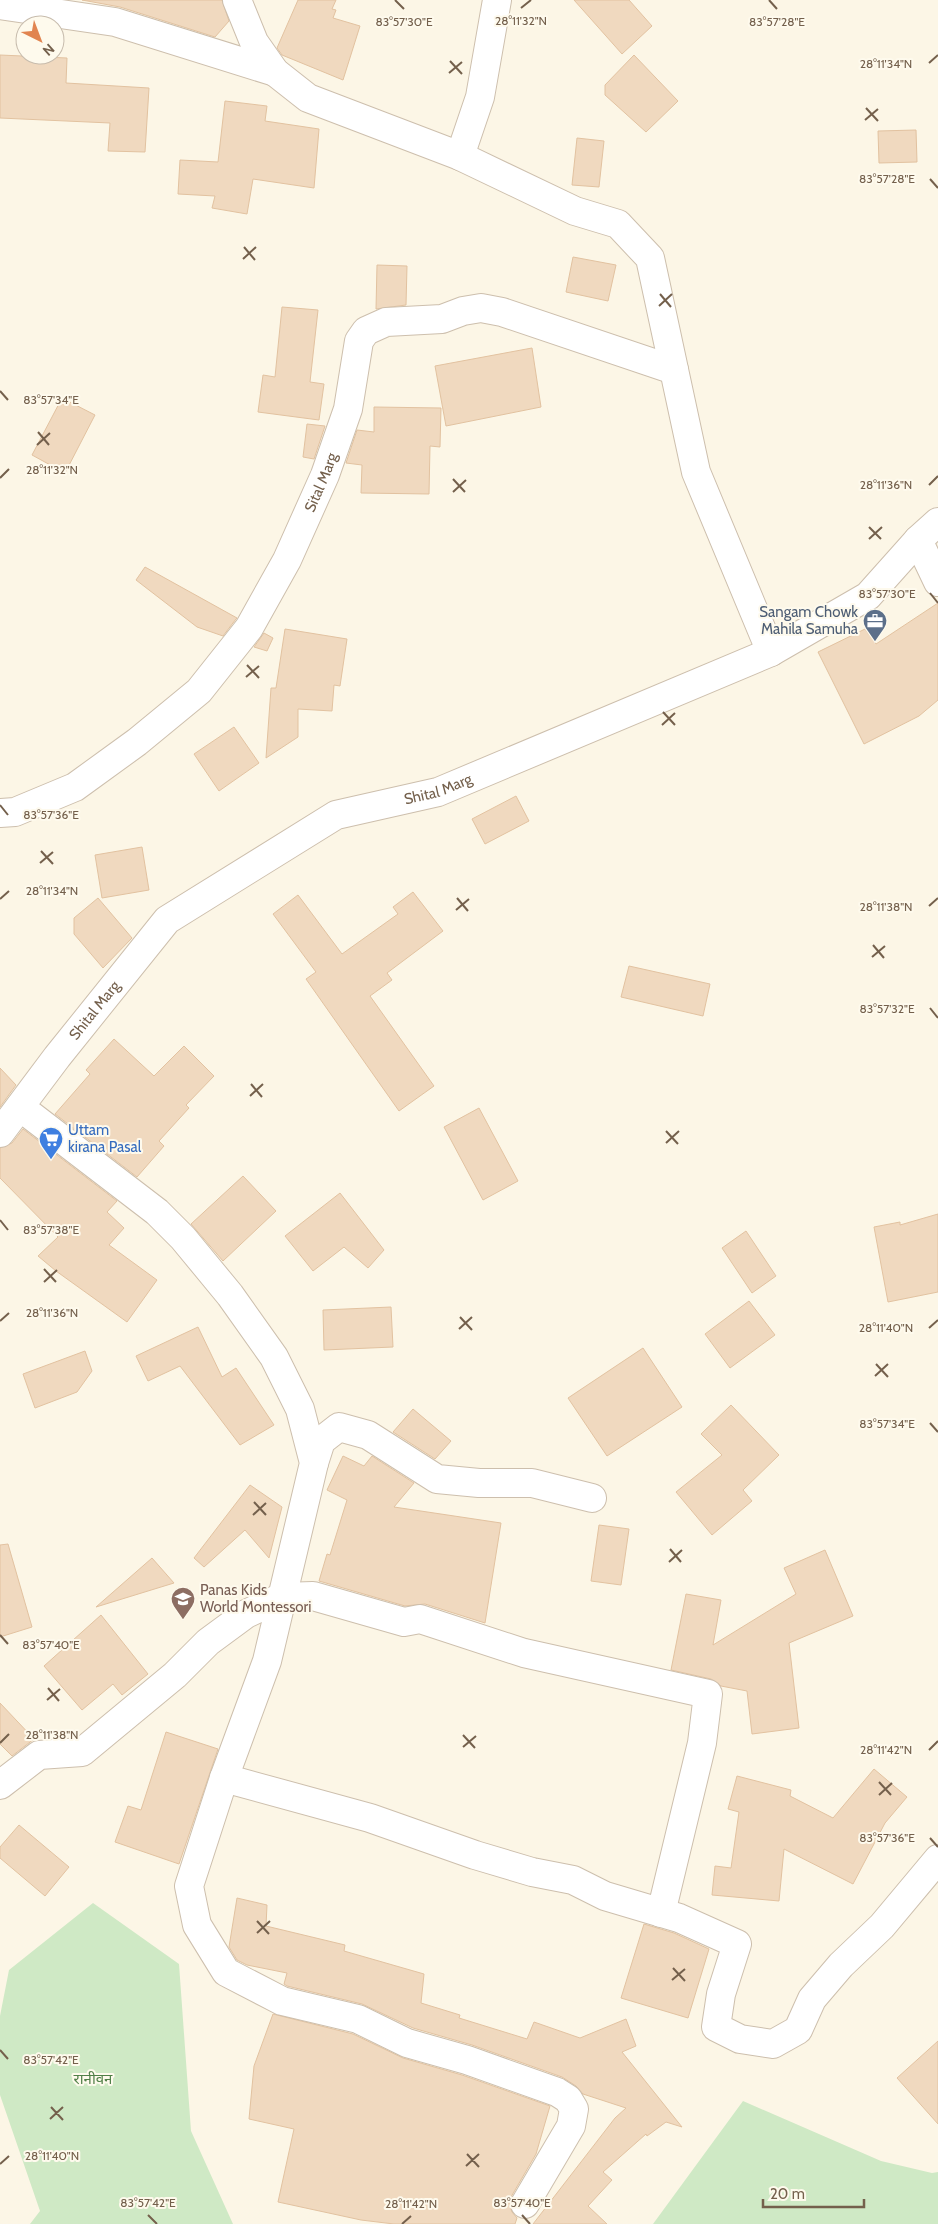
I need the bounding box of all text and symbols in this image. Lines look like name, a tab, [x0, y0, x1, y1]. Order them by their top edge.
text: 28°11'32"N	[495, 13, 547, 28]
text: 83°57'30"E	[375, 14, 433, 29]
text: 83°57'28"E	[749, 14, 805, 29]
north arrow	[15, 15, 65, 65]
text: N	[39, 40, 58, 60]
text: 28°11'34"N	[860, 56, 912, 71]
text: 83°57'28"E	[859, 171, 915, 186]
text: 83°57'34"E	[23, 392, 79, 407]
street label: Sital Marg	[301, 450, 341, 515]
text: 28°11'32"N	[26, 462, 78, 477]
text: 28°11'36"N	[860, 477, 912, 492]
text: 83°57'30"E	[858, 586, 916, 601]
place label: Sangam Chowk Mahila Samuha	[759, 603, 859, 638]
office icon: Sangam Chowk Mahila Samuha	[862, 608, 888, 642]
street label: Shital Marg	[402, 770, 475, 808]
text: 83°57'36"E	[23, 807, 79, 822]
text: 28°11'34"N	[26, 883, 78, 898]
text: 28°11'38"N	[859, 899, 913, 914]
street label: Shital Marg	[65, 977, 124, 1043]
text: 83°57'32"E	[859, 1001, 915, 1016]
place label: Uttam kirana Pasal	[68, 1121, 142, 1156]
supermarket icon: Uttam kirana Pasal	[38, 1126, 64, 1160]
text: 83°57'38"E	[23, 1222, 79, 1237]
text: 28°11'36"N	[26, 1305, 78, 1320]
text: 28°11'40"N	[859, 1320, 913, 1335]
text: 83°57'34"E	[859, 1416, 915, 1431]
place label: Panas Kids World Montessori	[200, 1581, 312, 1616]
school or university icon: Panas Kids World Montessori	[170, 1586, 196, 1620]
text: 83°57'40"E	[22, 1637, 80, 1652]
text: 28°11'38"N	[25, 1727, 79, 1742]
text: 28°11'42"N	[860, 1742, 912, 1757]
text: 83°57'36"E	[859, 1830, 915, 1845]
text: 83°57'42"E	[23, 2052, 79, 2067]
park label: रानीवन	[74, 2070, 113, 2088]
text: 28°11'40"N	[25, 2148, 79, 2163]
scale bar	[763, 2176, 864, 2208]
text: 20 m	[770, 2185, 805, 2203]
text: 83°57'42"E	[120, 2195, 176, 2210]
text: 83°57'40"E	[493, 2195, 551, 2210]
text: 28°11'42"N	[385, 2196, 437, 2211]

